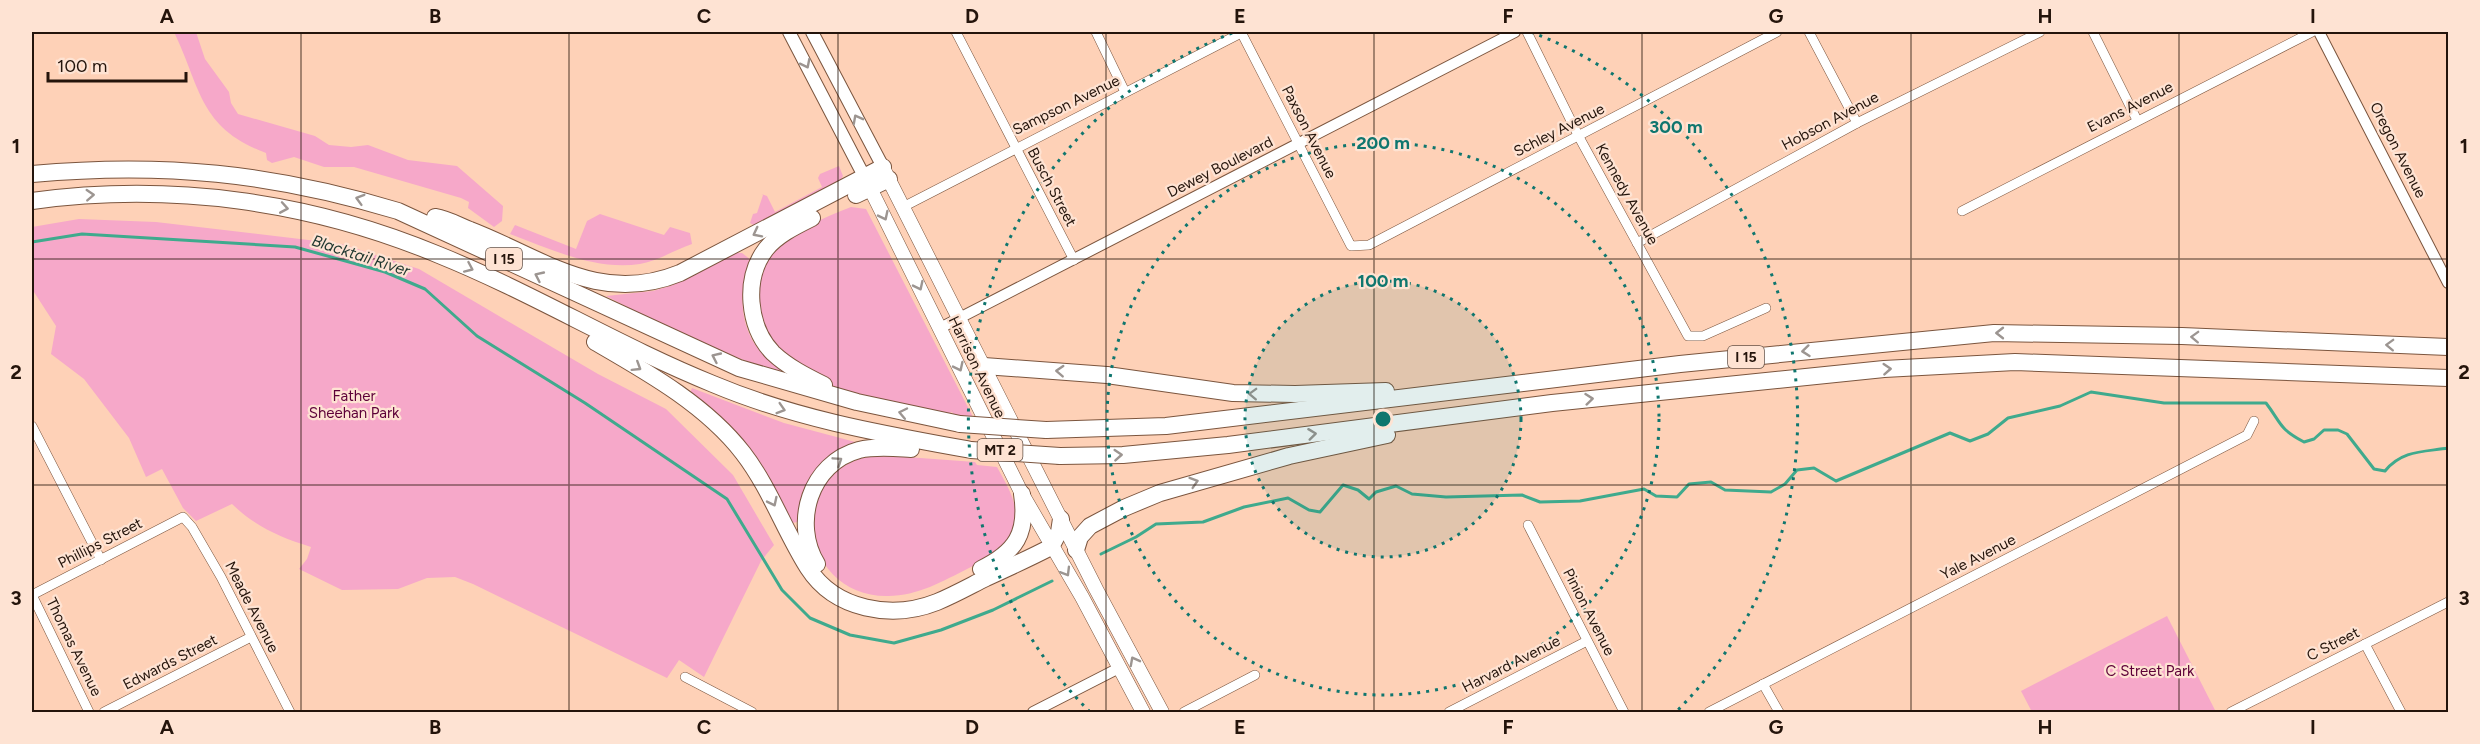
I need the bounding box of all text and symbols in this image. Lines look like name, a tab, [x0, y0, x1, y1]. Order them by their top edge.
text: A	[160, 4, 175, 28]
text: B	[429, 4, 441, 28]
text: C	[697, 4, 711, 28]
text: D	[965, 4, 979, 28]
text: E	[1234, 4, 1246, 28]
text: F	[1502, 4, 1514, 28]
text: G	[1769, 4, 1784, 28]
text: H	[2038, 4, 2053, 28]
text: I	[2310, 4, 2316, 28]
scale bar	[48, 45, 186, 83]
text: 100 m	[57, 55, 107, 77]
one-way arrow	[798, 57, 810, 68]
street label: Sampson Avenue	[1009, 71, 1123, 139]
street label: Evans Avenue	[2084, 78, 2176, 136]
street label: Paxson Avenue	[1278, 83, 1340, 181]
street label: Hobson Avenue	[1778, 88, 1882, 154]
street label: Schley Avenue	[1511, 99, 1607, 161]
street label: Oregon Avenue	[2366, 99, 2430, 201]
one-way arrow	[853, 115, 864, 126]
text: 300 m	[1649, 116, 1703, 138]
text: 200 m	[1356, 132, 1410, 154]
street label: Dewey Boulevard	[1164, 133, 1276, 201]
text: 1	[12, 134, 20, 158]
text: 1	[2460, 134, 2468, 158]
street label: Kennedy Avenue	[1592, 140, 1662, 248]
street label: Busch Street	[1024, 144, 1080, 230]
one-way arrow	[85, 189, 94, 202]
one-way arrow	[355, 194, 365, 207]
one-way arrow	[278, 201, 288, 214]
one-way arrow	[876, 209, 888, 220]
one-way arrow	[752, 226, 763, 238]
water label: Blacktail River	[309, 231, 413, 280]
road number: I 15	[486, 248, 522, 270]
one-way arrow	[462, 260, 473, 272]
text: 100 m	[1358, 270, 1408, 292]
one-way arrow	[535, 271, 546, 283]
one-way arrow	[911, 280, 923, 291]
street label: Harrison Avenue	[945, 313, 1009, 421]
one-way arrow	[1996, 327, 2005, 339]
one-way arrow	[2191, 330, 2200, 343]
one-way arrow	[2386, 339, 2395, 351]
one-way arrow	[1802, 344, 1811, 357]
road number: I 15	[1728, 346, 1764, 368]
one-way arrow	[712, 353, 723, 365]
one-way arrow	[631, 359, 641, 371]
text: 2	[10, 360, 22, 384]
text: 2	[2458, 360, 2470, 384]
one-way arrow	[952, 361, 963, 372]
one-way arrow	[1883, 363, 1892, 376]
one-way arrow	[1055, 364, 1064, 377]
park label: Father Sheehan Park	[309, 387, 400, 422]
one-way arrow	[1249, 387, 1258, 400]
one-way arrow	[1584, 393, 1593, 406]
one-way arrow	[775, 402, 786, 414]
one-way arrow	[898, 407, 908, 420]
centre of rings	[1373, 409, 1393, 429]
one-way arrow	[1307, 428, 1316, 441]
road number: MT 2	[978, 439, 1022, 461]
one-way arrow	[1113, 449, 1123, 462]
one-way arrow	[832, 457, 843, 468]
one-way arrow	[1188, 477, 1199, 490]
one-way arrow	[766, 495, 778, 506]
street label: Phillips Street	[55, 514, 145, 572]
street label: Yale Avenue	[1938, 530, 2018, 584]
street label: Meade Avenue	[221, 558, 283, 656]
street label: Pinion Avenue	[1559, 565, 1619, 659]
one-way arrow	[1059, 566, 1071, 576]
text: 3	[10, 586, 22, 610]
text: 3	[2458, 586, 2470, 610]
street label: Thomas Avenue	[42, 595, 106, 699]
street label: C Street	[2304, 623, 2363, 665]
street label: Edwards Street	[120, 630, 220, 694]
street label: Harvard Avenue	[1459, 632, 1563, 696]
one-way arrow	[1130, 657, 1141, 667]
park label: C Street Park	[2106, 662, 2195, 680]
text: A	[160, 715, 175, 739]
text: B	[429, 715, 441, 739]
text: C	[697, 715, 711, 739]
text: D	[965, 715, 979, 739]
text: E	[1234, 715, 1246, 739]
text: F	[1502, 715, 1514, 739]
text: G	[1769, 715, 1784, 739]
text: H	[2038, 715, 2053, 739]
text: I	[2310, 715, 2316, 739]

